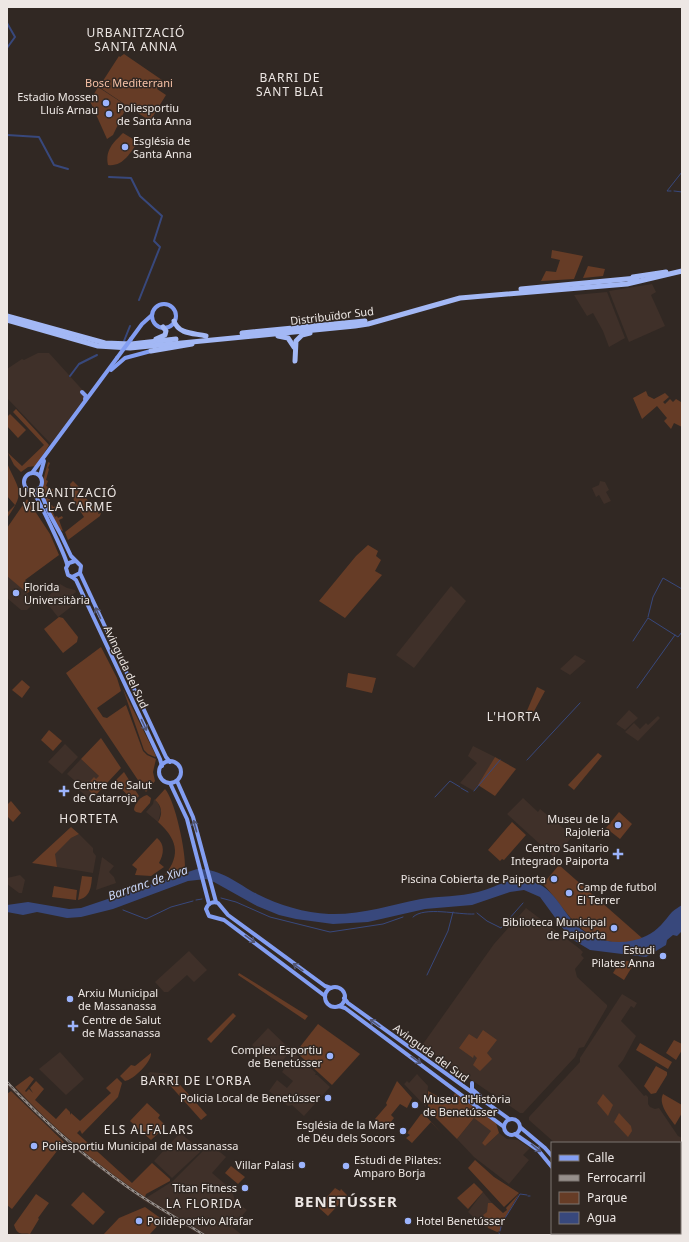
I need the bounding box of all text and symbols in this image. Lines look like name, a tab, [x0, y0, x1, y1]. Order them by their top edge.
district label: URBANITZACIÓ SANTA ANNA	[87, 24, 185, 55]
district label: BARRI DE SANT BLAI	[256, 69, 324, 100]
park label: Bosc Mediterrani	[85, 75, 173, 90]
place label: Estadio Mossen Lluís Arnau	[17, 89, 98, 117]
marker: Estadio Mossen Lluís Arnau	[101, 98, 111, 108]
place label: Poliesportiu de Santa Anna	[117, 100, 192, 128]
marker: Poliesportiu de Santa Anna	[104, 109, 114, 119]
place label: Església de Santa Anna	[133, 133, 192, 161]
marker: Església de Santa Anna	[120, 142, 130, 152]
street label: Distribuïdor Sud	[289, 303, 375, 328]
district label: URBANITZACIÓ VIL·LA CARME	[19, 484, 117, 515]
place label: Florida Universitària	[24, 579, 90, 607]
marker: Florida Universitària	[11, 588, 21, 598]
one-way arrow	[94, 608, 101, 620]
street label: Avinguda del Sud	[101, 623, 152, 711]
district label: L'HORTA	[487, 708, 541, 725]
one-way arrow	[141, 719, 148, 731]
place label: Centre de Salut de Catarroja	[73, 777, 152, 805]
marker: Centre de Salut de Catarroja	[58, 785, 70, 797]
district label: HORTETA	[59, 810, 119, 827]
place label: Museu de la Rajoleria	[547, 811, 610, 839]
one-way arrow	[191, 820, 198, 833]
marker: Museu de la Rajoleria	[613, 820, 623, 830]
place label: Centro Sanitario Integrado Paiporta	[511, 840, 609, 868]
marker: Centro Sanitario Integrado Paiporta	[612, 848, 624, 860]
water label: Barranc de Xiva	[106, 861, 190, 904]
place label: Piscina Cobierta de Paiporta	[401, 871, 546, 886]
marker: Piscina Cobierta de Paiporta	[549, 874, 559, 884]
place label: Camp de futbol El Terrer	[577, 879, 657, 907]
marker: Camp de futbol El Terrer	[564, 888, 574, 898]
place label: Biblioteca Municipal de Paiporta	[502, 914, 606, 942]
marker: Biblioteca Municipal de Paiporta	[609, 923, 619, 933]
one-way arrow	[244, 935, 255, 943]
place label: Estudi Pilates Anna	[591, 942, 655, 970]
marker: Estudi Pilates Anna	[658, 951, 668, 961]
one-way arrow	[293, 963, 304, 971]
place label: Arxiu Municipal de Massanassa	[78, 985, 158, 1013]
marker: Arxiu Municipal de Massanassa	[65, 994, 75, 1004]
place label: Centre de Salut de Massanassa	[82, 1012, 161, 1040]
one-way arrow	[370, 1019, 381, 1027]
marker: Centre de Salut de Massanassa	[67, 1020, 79, 1032]
street label: Avinguda del Sud	[391, 1020, 472, 1085]
place label: Complex Esportiu de Benetússer	[231, 1042, 322, 1070]
marker: Complex Esportiu de Benetússer	[325, 1051, 335, 1061]
one-way arrow	[411, 1056, 422, 1065]
district label: BARRI DE L'ORBA	[140, 1072, 252, 1089]
place label: Policia Local de Benetússer	[180, 1090, 320, 1105]
place label: Museu d'Història de Benetússer	[423, 1091, 511, 1119]
marker: Policia Local de Benetússer	[323, 1093, 333, 1103]
marker: Museu d'Història de Benetússer	[410, 1100, 420, 1110]
place label: Església de la Mare de Déu dels Socors	[296, 1117, 395, 1145]
district label: ELS ALFALARS	[104, 1121, 194, 1138]
marker: Església de la Mare de Déu dels Socors	[398, 1126, 408, 1136]
place label: Poliesportiu Municipal de Massanassa	[42, 1138, 238, 1153]
marker: Poliesportiu Municipal de Massanassa	[29, 1141, 39, 1151]
legend	[551, 1142, 681, 1234]
one-way arrow	[530, 1144, 541, 1152]
text: Calle	[587, 1149, 615, 1166]
place label: Estudi de Pilates: Amparo Borja	[354, 1152, 441, 1180]
place label: Villar Palasi	[235, 1157, 294, 1172]
marker: Villar Palasi	[297, 1160, 307, 1170]
marker: Estudi de Pilates: Amparo Borja	[341, 1161, 351, 1171]
text: Ferrocarril	[587, 1169, 646, 1186]
place label: Titan Fitness	[172, 1180, 237, 1195]
marker: Titan Fitness	[240, 1183, 250, 1193]
text: Parque	[587, 1189, 628, 1206]
district label: BENETÚSSER	[294, 1191, 398, 1211]
district label: LA FLORIDA	[166, 1195, 242, 1212]
text: Agua	[587, 1209, 616, 1226]
place label: Polideportivo Alfafar	[147, 1213, 254, 1228]
place label: Hotel Benetússer	[416, 1213, 506, 1228]
marker: Polideportivo Alfafar	[134, 1216, 144, 1226]
marker: Hotel Benetússer	[403, 1216, 413, 1226]

